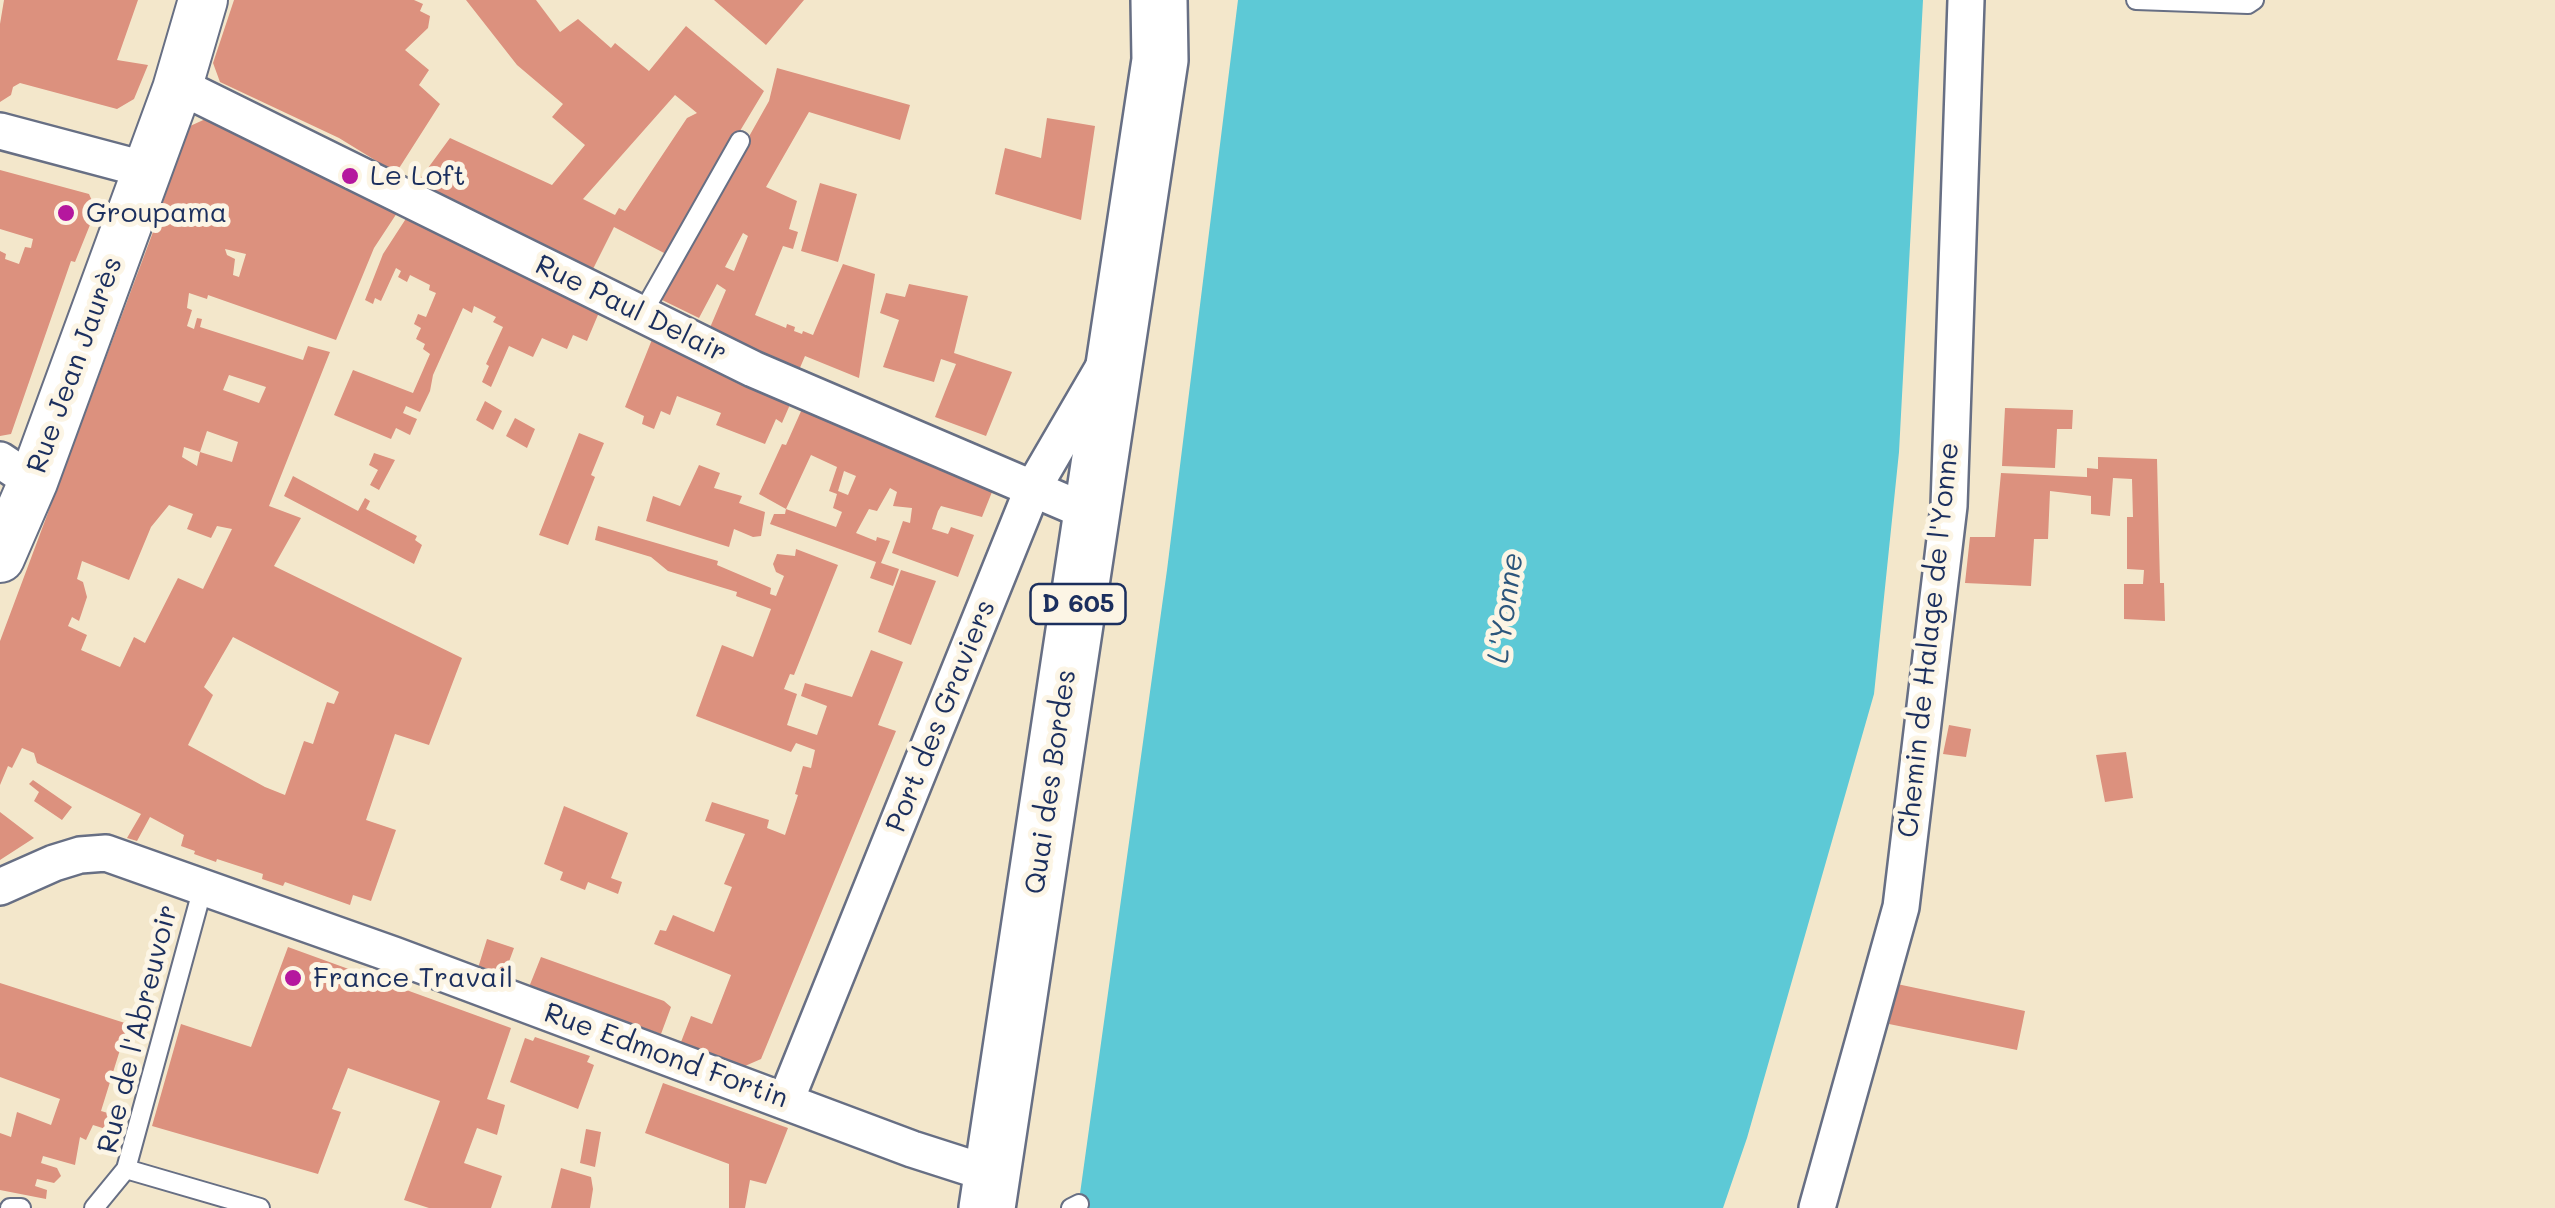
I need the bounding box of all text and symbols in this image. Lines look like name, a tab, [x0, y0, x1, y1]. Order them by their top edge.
place label: Le Loft	[370, 159, 466, 193]
marker: Le Loft	[339, 165, 361, 187]
place label: Groupama	[86, 196, 227, 230]
marker: Groupama	[55, 202, 77, 224]
street label: Rue Paul Delair	[530, 248, 732, 370]
street label: Rue Jean Jaurès	[20, 252, 130, 478]
street label: Chemin de Halage de l'Yonne	[1892, 441, 1966, 839]
water label: L'Yonne	[1480, 550, 1532, 666]
road number: D 605	[1030, 584, 1126, 624]
street label: Port des Graviers	[879, 595, 1003, 837]
street label: Quai des Bordes	[1019, 667, 1083, 897]
street label: Rue de l'Abreuvoir	[91, 901, 185, 1157]
place label: France Travail	[313, 961, 513, 995]
marker: France Travail	[282, 967, 304, 989]
street label: Rue Edmond Fortin	[539, 996, 793, 1116]

